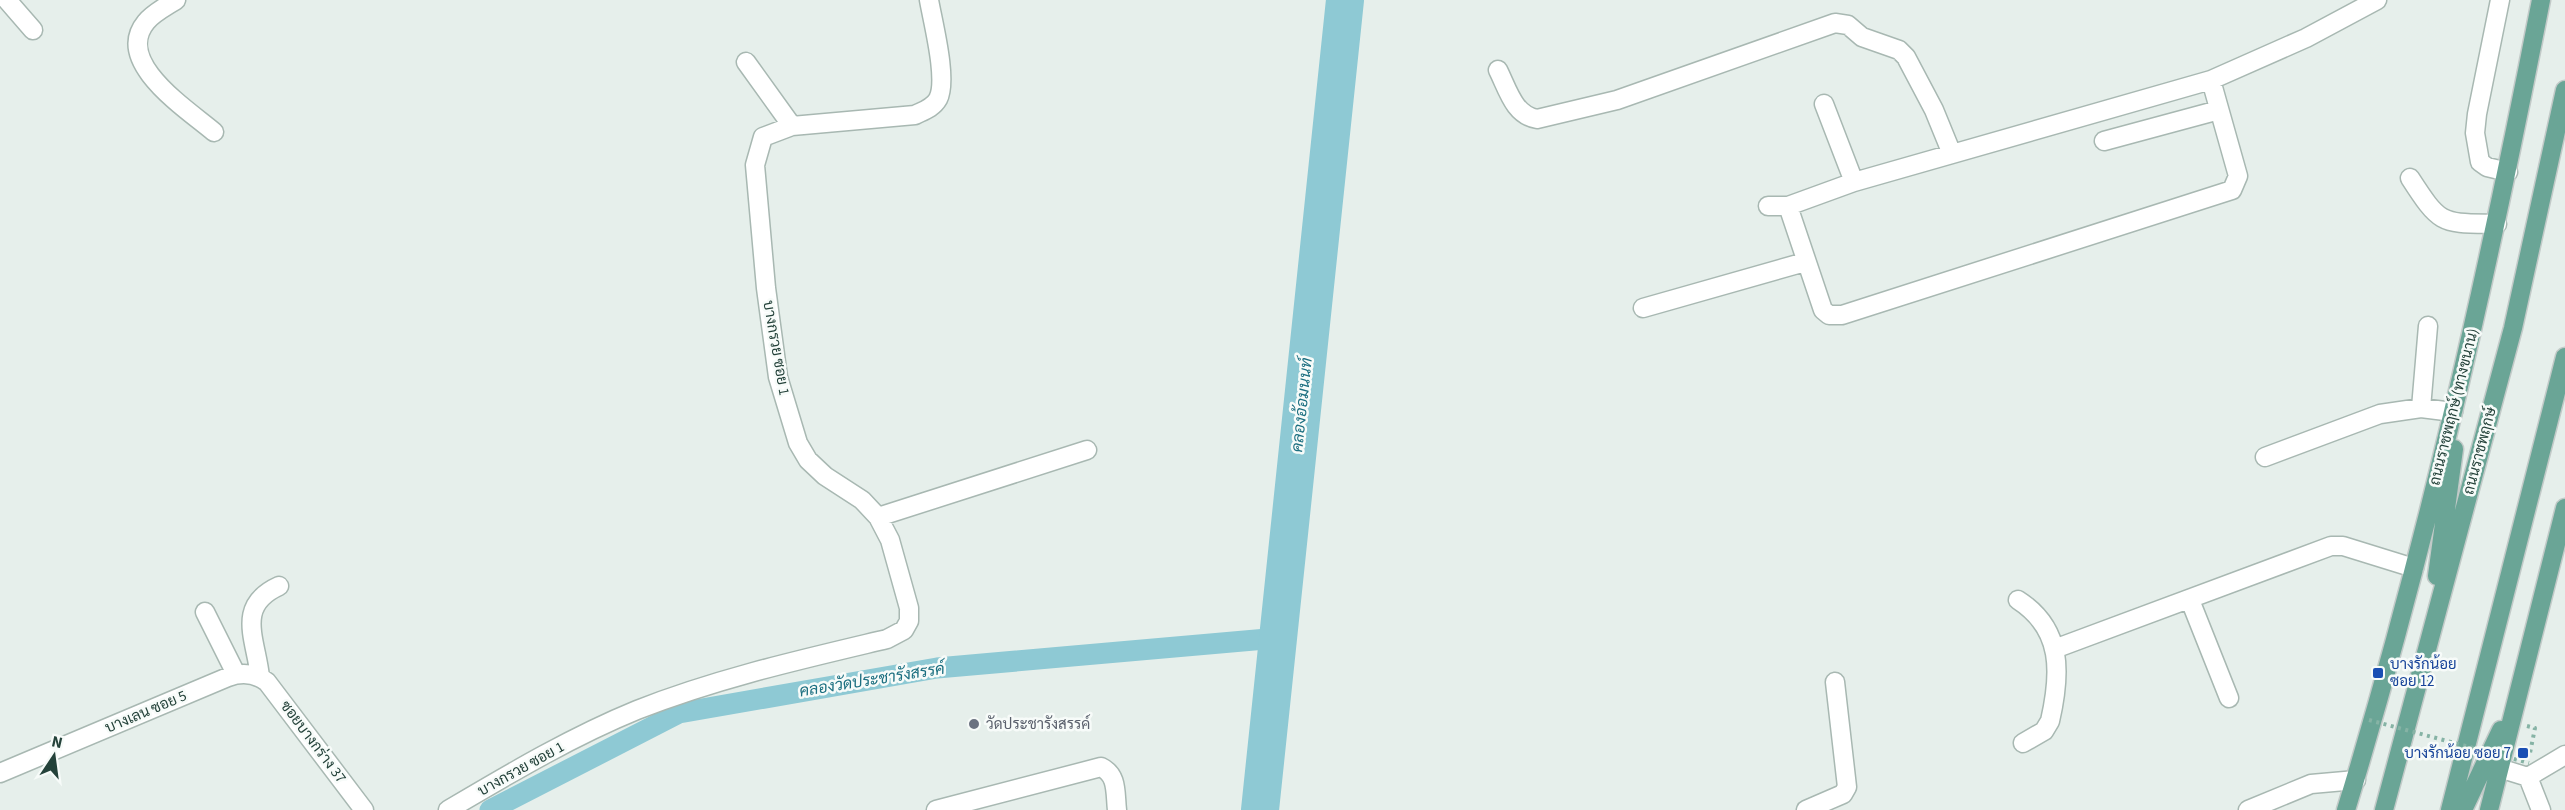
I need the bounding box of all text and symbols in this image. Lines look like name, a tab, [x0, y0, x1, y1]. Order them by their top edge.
street label: บางกรวย ซอย 1	[757, 299, 795, 397]
street label: ถนนราชพฤกษ์ (ทางขนาน)	[2426, 327, 2482, 487]
water label: คลองอ้อมนนท์	[1284, 355, 1318, 453]
street label: ถนนราชพฤกษ์	[2460, 405, 2500, 497]
place label: บางรักน้อย ซอย 12	[2390, 654, 2457, 692]
water label: คลองวัดประชารังสรรค์	[797, 655, 948, 702]
marker: บางรักน้อย ซอย 12	[2371, 666, 2385, 680]
street label: บางเลน ซอย 5	[102, 685, 190, 739]
street label: ซอยบางกร่าง 37	[275, 696, 351, 788]
place label: วัดประชารังสรรค์	[986, 714, 1090, 735]
marker: วัดประชารังสรรค์	[967, 717, 981, 731]
north arrow	[24, 726, 84, 786]
text: N	[49, 730, 65, 754]
street label: บางกรวย ซอย 1	[474, 737, 568, 801]
place label: บางรักน้อย ซอย 7	[2404, 743, 2511, 764]
marker: บางรักน้อย ซอย 7	[2516, 746, 2530, 760]

